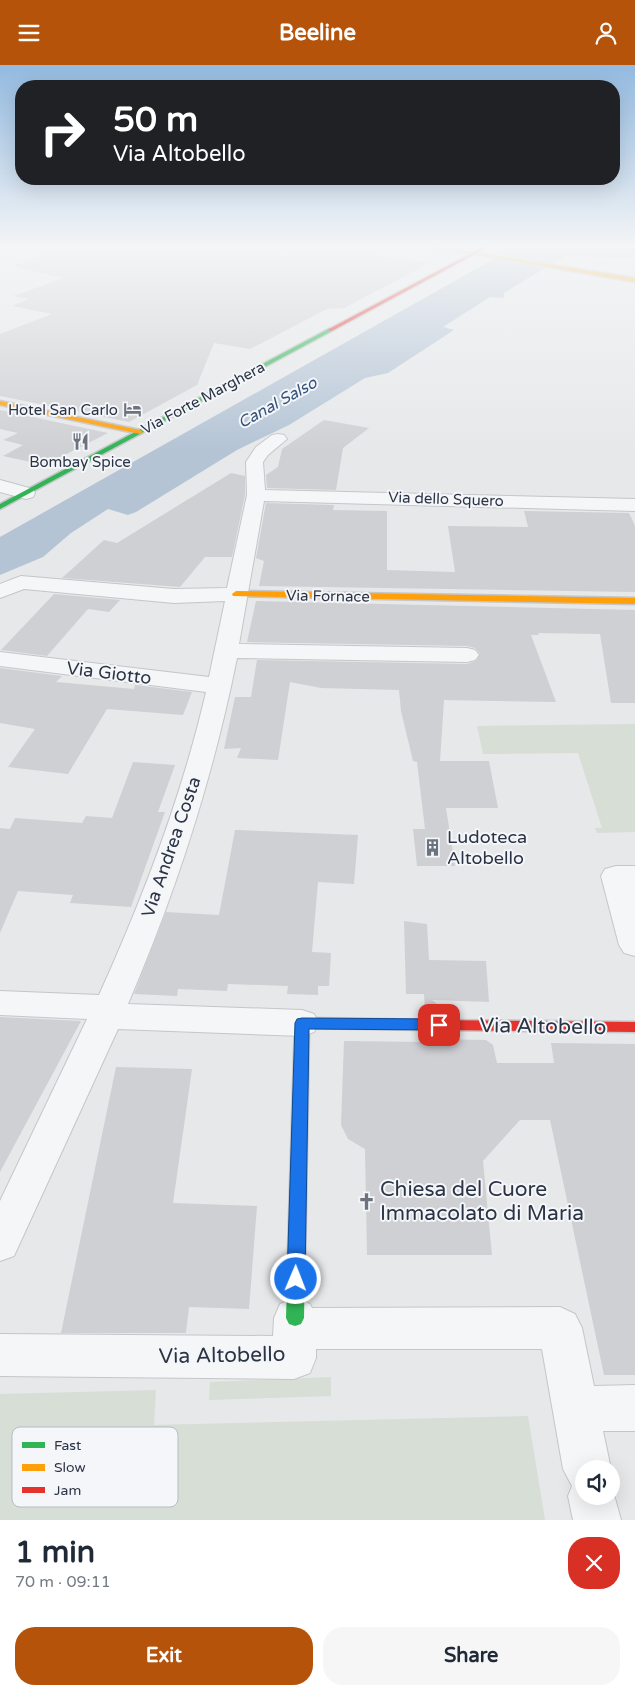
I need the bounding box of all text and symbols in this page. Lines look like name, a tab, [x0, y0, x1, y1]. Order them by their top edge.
icon: menu	[15, 19, 43, 47]
icon: person	[592, 19, 620, 47]
text: Beeline	[279, 20, 356, 46]
text: 50 m	[113, 99, 198, 141]
icon: right	[30, 100, 95, 165]
text: Via Altobello	[113, 141, 246, 167]
street label: Via Forte Marghera	[138, 358, 268, 438]
water label: Canal Salso	[234, 372, 322, 433]
hotel icon: Hotel San Carlo	[122, 400, 142, 420]
place label: Hotel San Carlo	[8, 401, 118, 419]
restaurant icon: Bombay Spice	[70, 431, 90, 451]
place label: Bombay Spice	[29, 453, 131, 471]
street label: Via dello Squero	[388, 488, 504, 510]
street label: Via Fornace	[286, 586, 370, 606]
street label: Via Giotto	[65, 657, 153, 689]
street label: Via Andrea Costa	[137, 774, 205, 920]
place label: Ludoteca Altobello	[447, 826, 527, 869]
building icon: Ludoteca Altobello	[423, 837, 443, 857]
pin	[418, 1004, 460, 1046]
icon: arrive	[425, 1011, 453, 1039]
street label: Via Altobello	[479, 1013, 607, 1040]
place label: Chiesa del Cuore Immacolato di Maria	[380, 1177, 584, 1226]
church icon: Chiesa del Cuore Immacolato di Maria	[356, 1191, 376, 1211]
position arrow	[269, 1252, 321, 1304]
street label: Via Altobello	[158, 1342, 286, 1369]
legend	[12, 1427, 178, 1507]
text: Fast	[54, 1437, 82, 1454]
text: Slow	[54, 1459, 86, 1476]
map controls	[575, 1460, 620, 1505]
button: sound	[575, 1460, 620, 1505]
text: Jam	[54, 1482, 81, 1499]
text: 1 min	[15, 1534, 95, 1571]
button: close	[568, 1537, 620, 1589]
text: 70 m · 09:11	[15, 1572, 111, 1592]
button: Exit	[15, 1627, 313, 1685]
button: Share	[323, 1627, 620, 1685]

